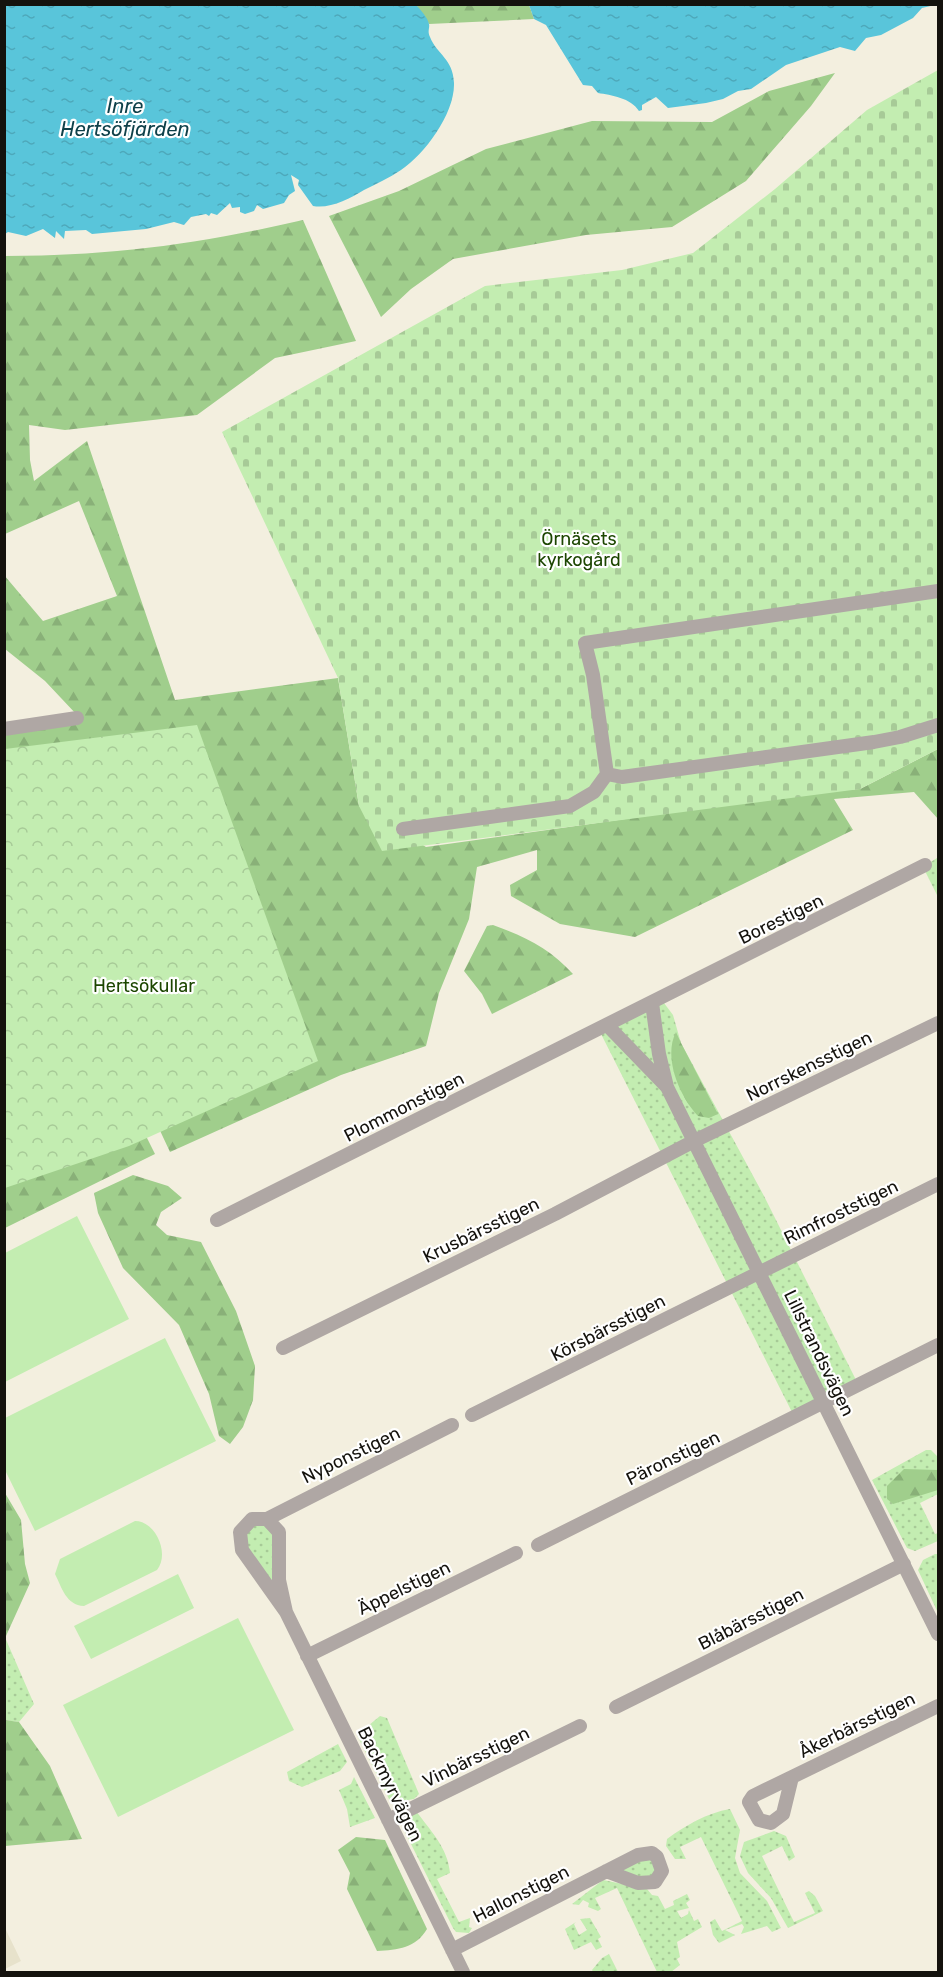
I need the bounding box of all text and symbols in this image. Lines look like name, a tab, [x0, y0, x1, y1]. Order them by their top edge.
water label: Inre Hertsöfjärden	[60, 94, 190, 141]
park label: Örnäsets kyrkogård	[537, 528, 621, 571]
street label: Borestigen	[735, 889, 827, 949]
park label: Hertsökullar	[93, 975, 195, 997]
street label: Norrskensstigen	[743, 1026, 875, 1106]
street label: Plommonstigen	[340, 1067, 468, 1147]
street label: Rimfroststigen	[780, 1175, 902, 1249]
street label: Krusbärsstigen	[419, 1192, 543, 1268]
street label: Lillstrandsvägen	[779, 1286, 859, 1420]
street label: Körsbärsstigen	[547, 1290, 669, 1366]
street label: Nyponstigen	[298, 1422, 404, 1488]
street label: Päronstigen	[623, 1426, 723, 1490]
street label: Äppelstigen	[354, 1556, 454, 1620]
street label: Blåbärsstigen	[695, 1583, 807, 1655]
street label: Åkerbärsstigen	[795, 1687, 919, 1763]
street label: Vinbärsstigen	[419, 1722, 533, 1792]
street label: Backmyrvägen	[353, 1723, 427, 1845]
street label: Hallonstigen	[469, 1860, 573, 1928]

